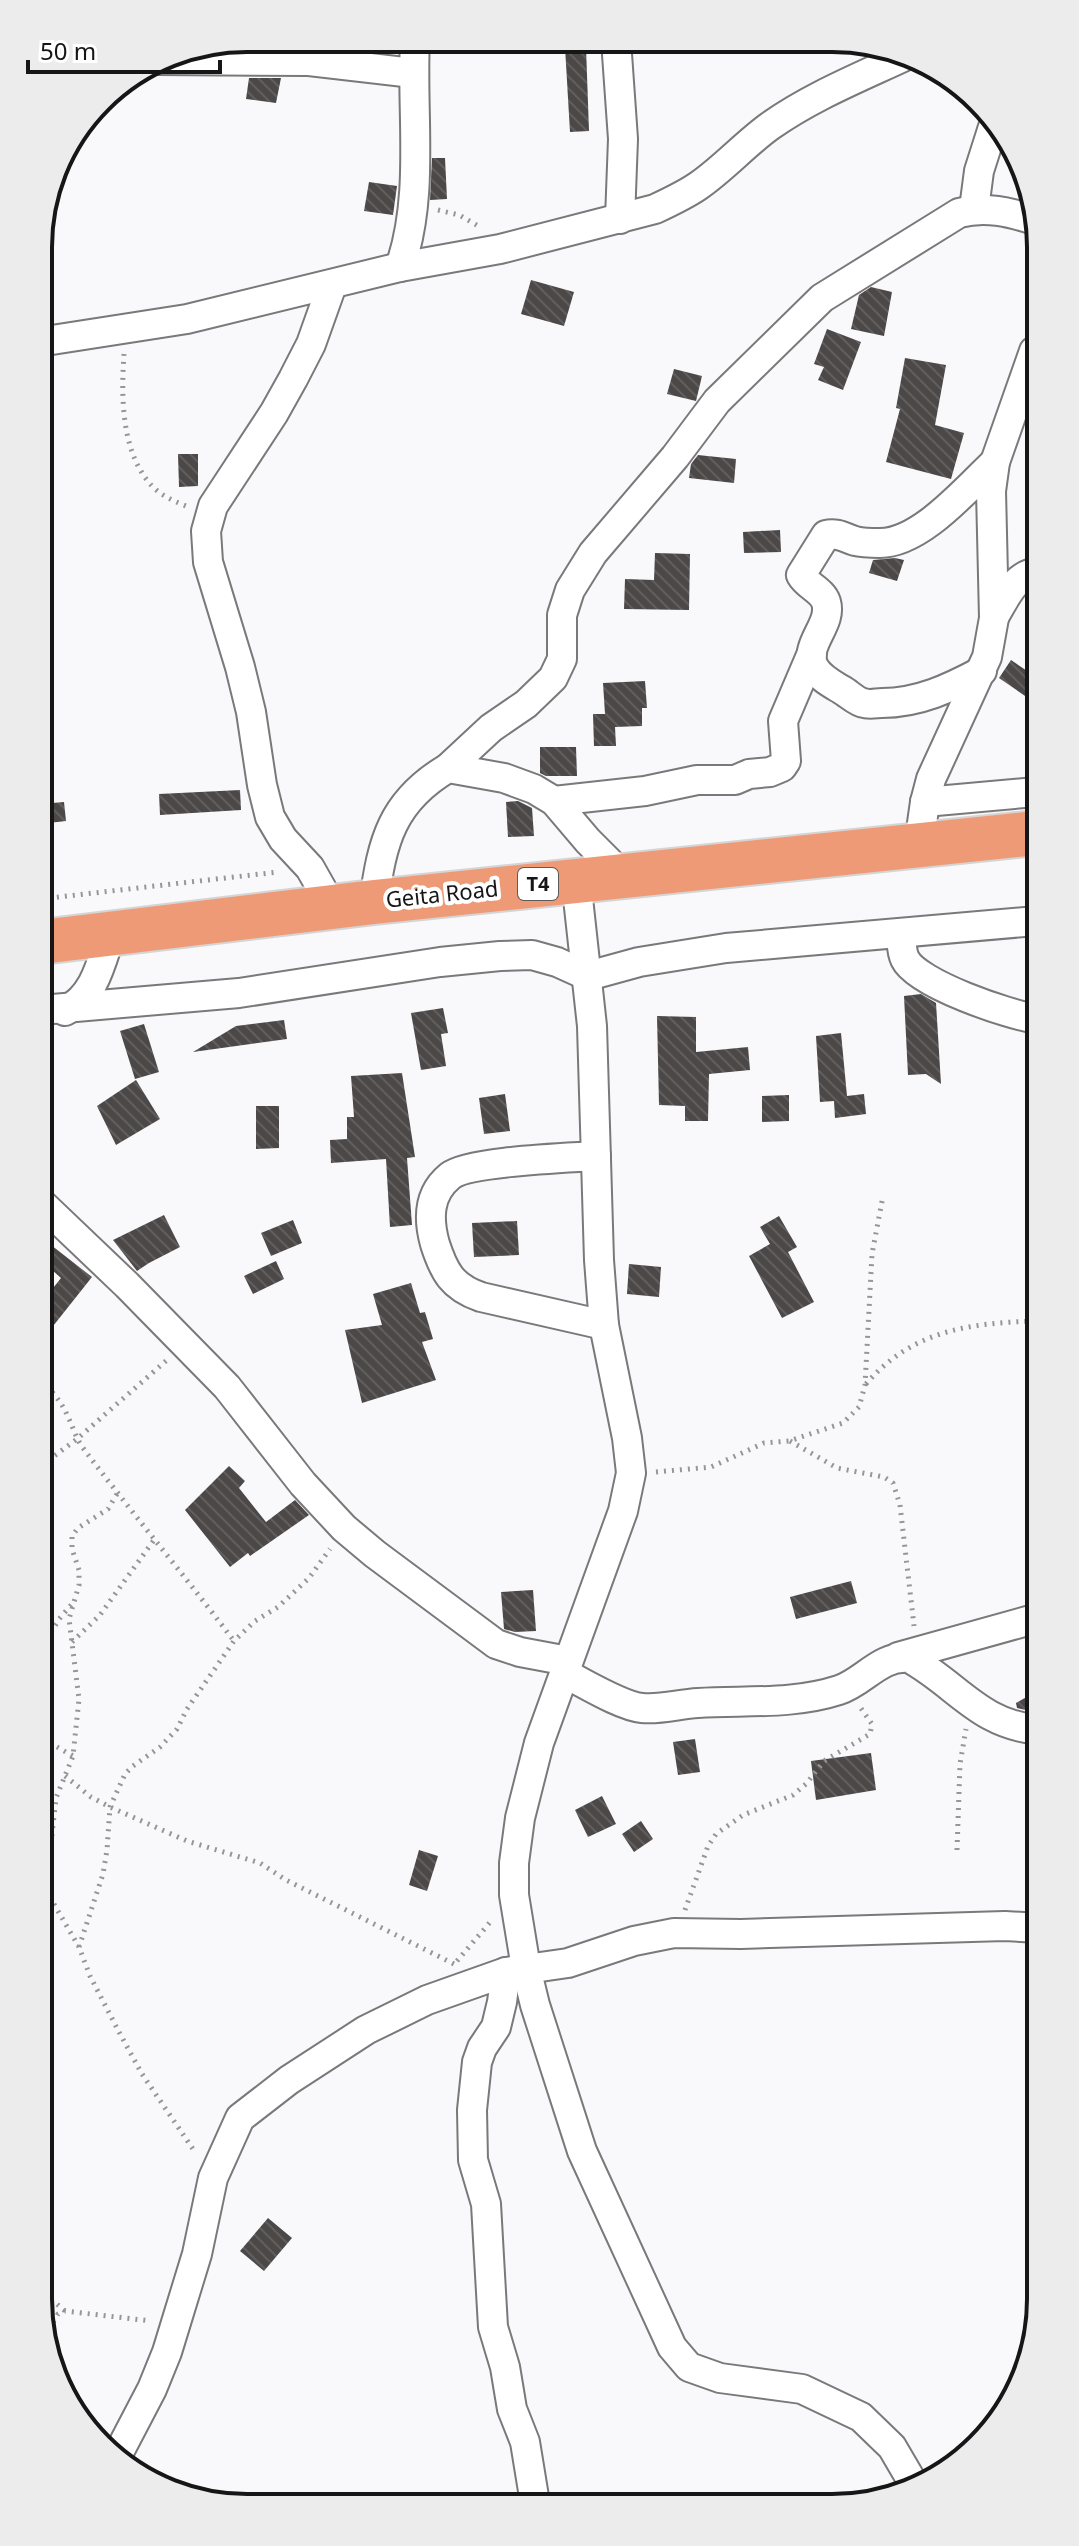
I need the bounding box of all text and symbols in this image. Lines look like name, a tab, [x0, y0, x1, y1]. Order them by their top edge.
scale bar	[28, 24, 220, 74]
text: 50 m	[40, 34, 96, 67]
road number: T4	[518, 868, 558, 900]
street label: Geita Road	[384, 872, 500, 914]

